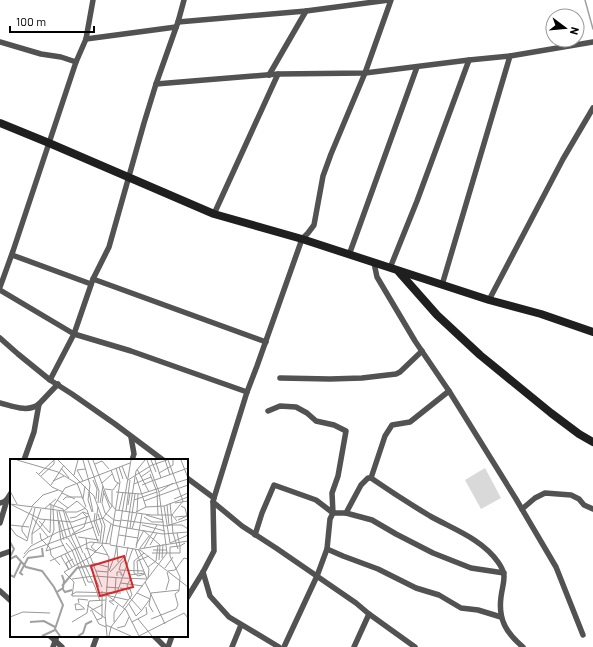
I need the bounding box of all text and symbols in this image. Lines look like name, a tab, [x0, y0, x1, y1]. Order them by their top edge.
scale bar	[10, 8, 94, 34]
north arrow	[545, 8, 585, 48]
text: 100 m	[16, 14, 46, 28]
text: N	[568, 26, 582, 36]
inset map	[10, 459, 188, 637]

